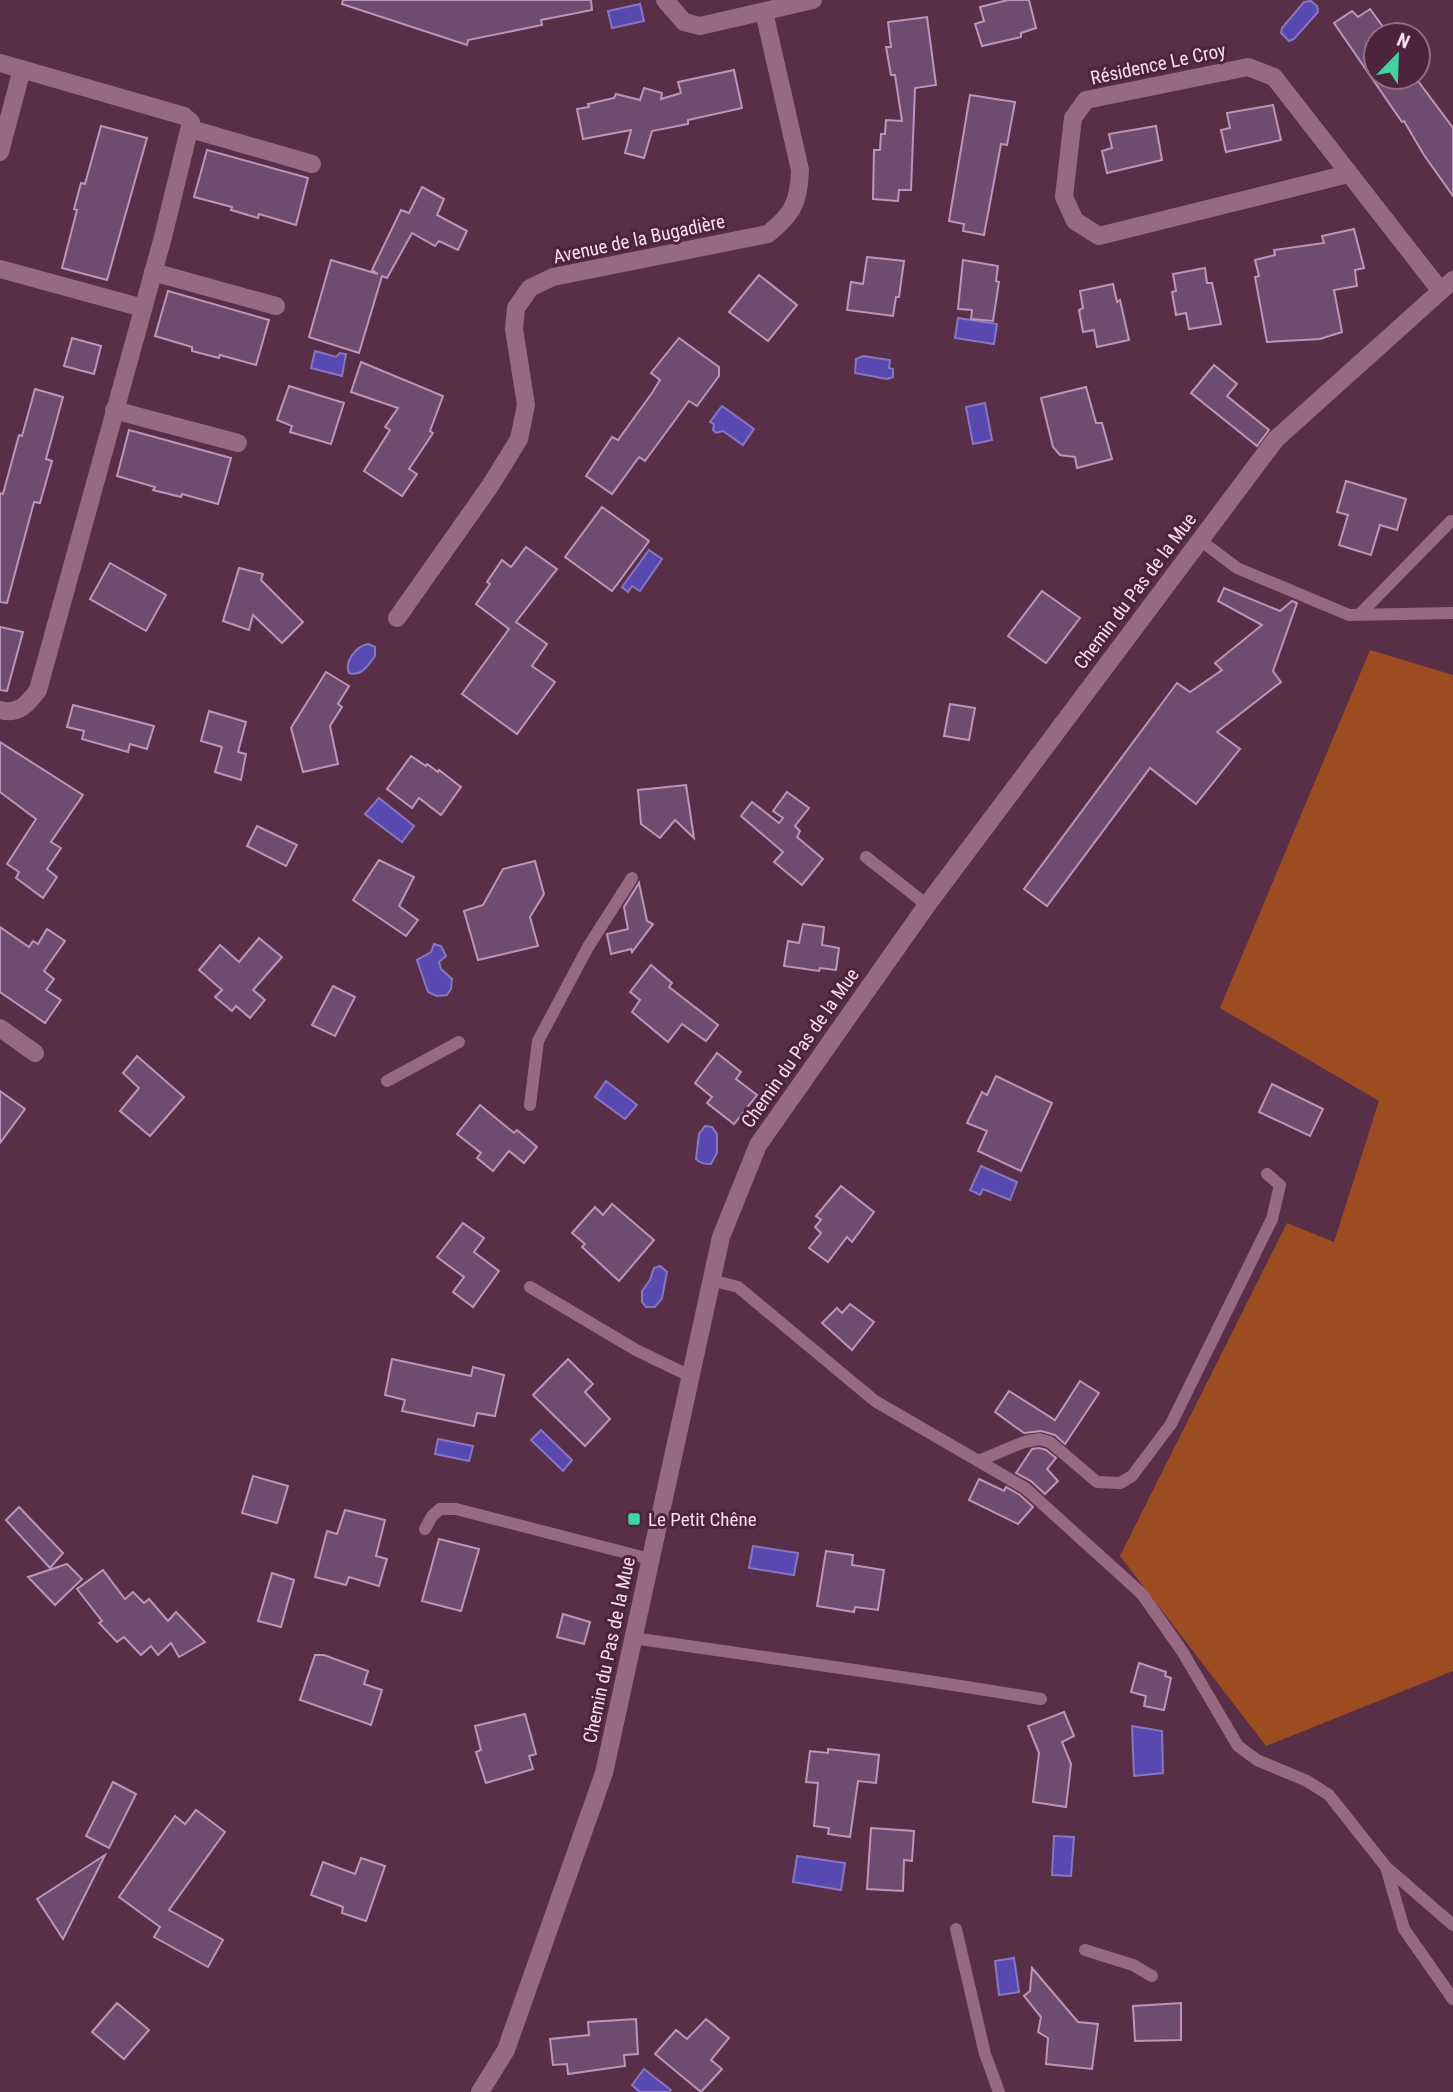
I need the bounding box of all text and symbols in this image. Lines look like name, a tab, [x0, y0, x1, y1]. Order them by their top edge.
north arrow	[1362, 21, 1432, 91]
text: N	[1394, 28, 1413, 54]
street label: Résidence Le Croy	[1088, 38, 1228, 90]
street label: Avenue de la Bugadière	[551, 210, 727, 268]
street label: Chemin du Pas de la Mue	[1069, 508, 1201, 674]
street label: Chemin du Pas de la Mue	[736, 964, 864, 1132]
place label: Le Petit Chêne	[648, 1508, 757, 1531]
marker: Le Petit Chêne	[626, 1511, 642, 1527]
street label: Chemin du Pas de la Mue	[578, 1555, 640, 1745]

